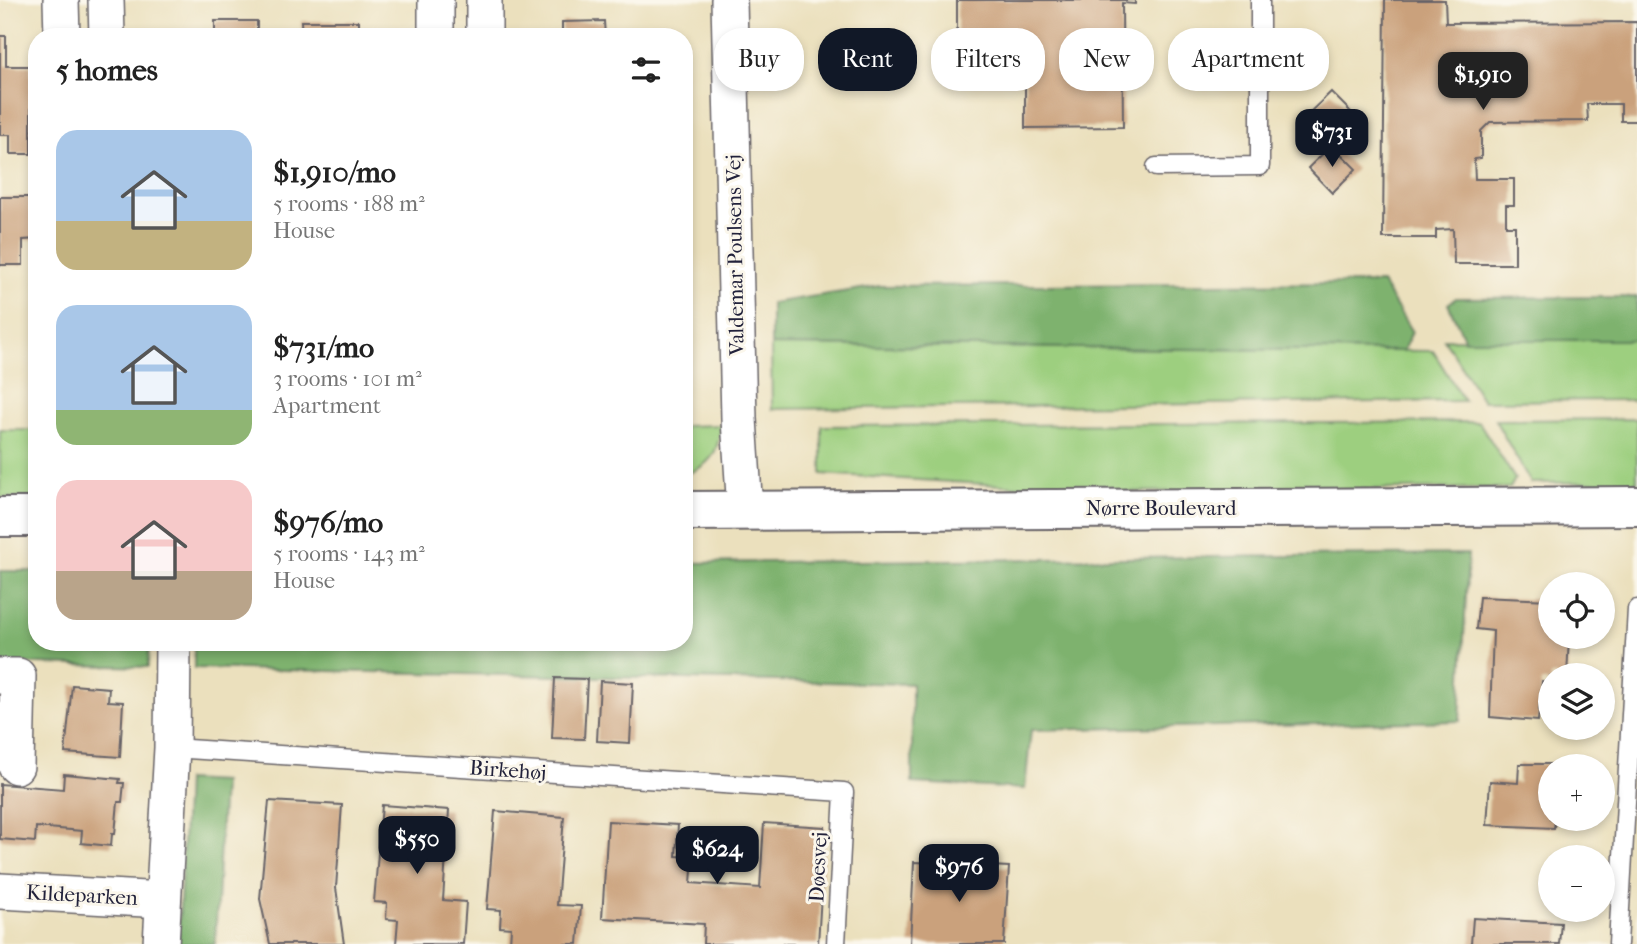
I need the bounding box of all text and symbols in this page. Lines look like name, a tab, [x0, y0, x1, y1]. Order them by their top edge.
chip: Buy	[714, 28, 804, 91]
chip: Rent	[818, 28, 917, 91]
chip: Filters	[931, 28, 1045, 91]
chip: New	[1059, 28, 1154, 91]
chip: Apartment	[1168, 28, 1329, 91]
icon: filters	[627, 51, 665, 89]
pin: $1,910	[1426, 52, 1540, 112]
text: 5 homes	[56, 53, 158, 88]
text: $1,910	[1454, 61, 1512, 88]
pin: $731	[1291, 110, 1373, 169]
text: $731	[1311, 118, 1353, 145]
street label: Valdemar Poulsens Vej	[721, 154, 749, 357]
text: $1,910/mo	[273, 155, 396, 190]
icon: home	[112, 158, 196, 242]
text: 5 rooms · 188 m²	[273, 190, 425, 217]
text: House	[273, 217, 335, 244]
text: $731/mo	[273, 330, 374, 365]
icon: home	[112, 333, 196, 417]
text: 3 rooms · 101 m²	[273, 365, 422, 392]
text: Apartment	[273, 392, 381, 419]
street label: Nørre Boulevard	[1086, 496, 1237, 520]
text: $976/mo	[273, 505, 383, 540]
icon: home	[112, 508, 196, 592]
text: 5 rooms · 143 m²	[273, 540, 425, 567]
text: House	[273, 567, 335, 594]
map controls	[1538, 572, 1615, 922]
button: locate	[1538, 572, 1615, 649]
button: layers	[1538, 663, 1615, 740]
button: +	[1538, 754, 1615, 831]
street label: Birkehøj	[469, 755, 547, 785]
pin: $550	[376, 816, 458, 876]
text: $550	[394, 825, 440, 852]
pin: $624	[676, 826, 758, 886]
street label: Døesvej	[804, 831, 832, 903]
text: $624	[692, 835, 742, 862]
pin: $976	[918, 844, 1000, 904]
button: −	[1538, 845, 1615, 922]
text: $976	[935, 853, 983, 880]
street label: Kildeparken	[26, 880, 138, 910]

